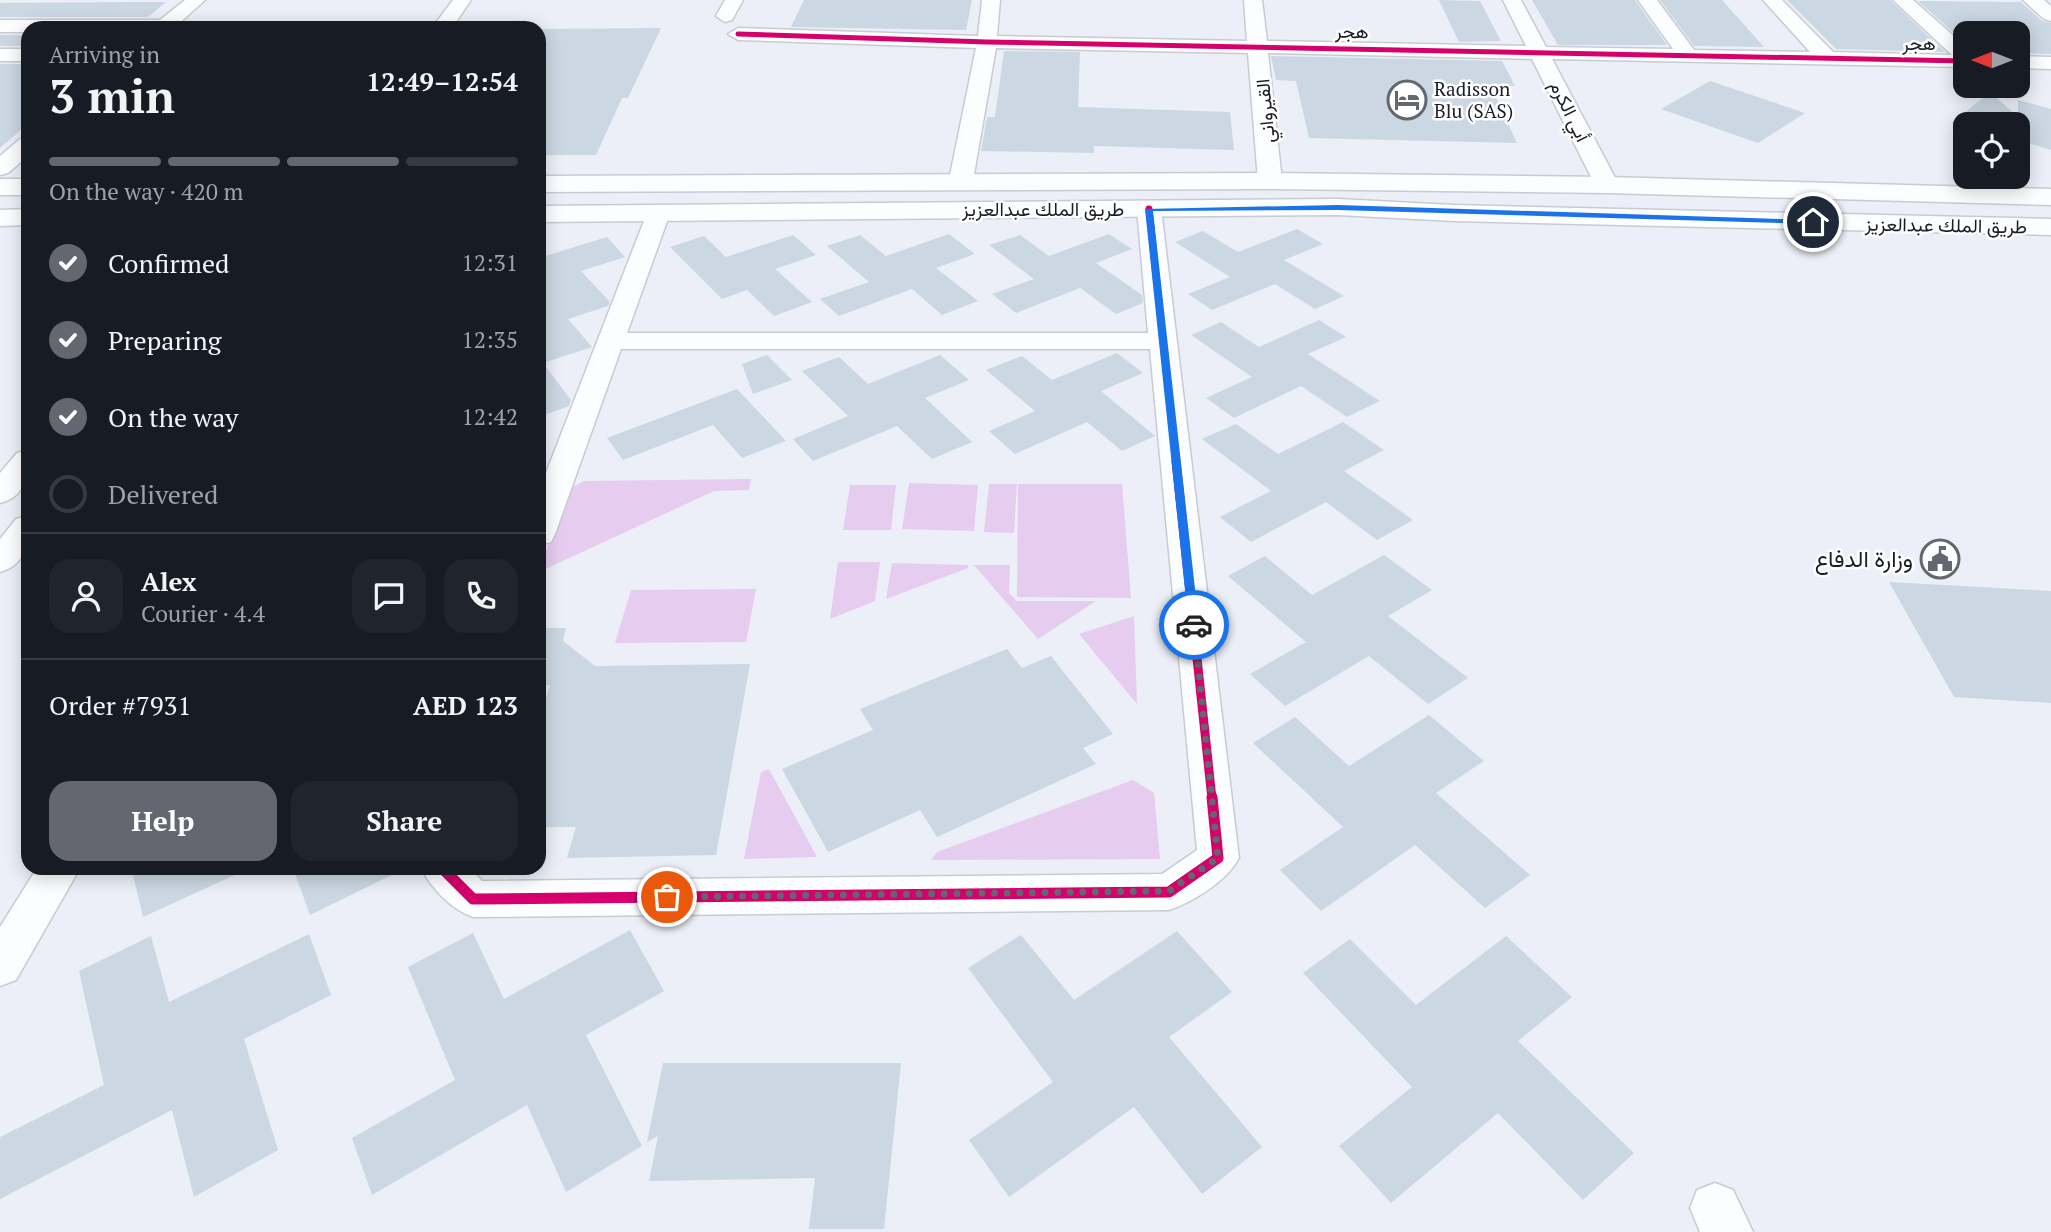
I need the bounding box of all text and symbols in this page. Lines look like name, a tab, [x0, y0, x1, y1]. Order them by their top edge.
street label: هجر	[1334, 17, 1369, 44]
north arrow	[1953, 21, 2030, 98]
map controls	[1953, 21, 2030, 189]
street label: هجر	[1901, 30, 1936, 55]
text: Arriving in	[49, 39, 160, 70]
text: 12:49–12:54	[366, 64, 518, 98]
text: 3 min	[49, 65, 175, 126]
place label: Radisson Blu (SAS)	[1434, 76, 1513, 123]
street label: أبي الكرم	[1541, 76, 1596, 147]
street label: القيرواني	[1249, 77, 1284, 144]
hotel icon: Radisson Blu (SAS)	[1386, 79, 1428, 121]
button: locate	[1953, 112, 2030, 189]
text: On the way · 420 m	[49, 176, 243, 207]
pin	[1783, 192, 1843, 252]
street label: طريق الملك عبدالعزيز	[961, 196, 1124, 221]
icon: home	[1794, 203, 1832, 241]
street label: طريق الملك عبدالعزيز	[1864, 211, 2027, 238]
icon: check	[49, 244, 87, 282]
text: Confirmed	[108, 246, 229, 280]
text: 12:31	[461, 247, 518, 278]
icon: check	[49, 321, 87, 359]
text: Preparing	[108, 323, 221, 357]
text: 12:35	[461, 324, 518, 355]
icon: check	[49, 398, 87, 436]
text: On the way	[108, 400, 239, 434]
text: 12:42	[461, 401, 518, 432]
text: Delivered	[108, 477, 218, 511]
public building icon: وزارة الدفاع	[1919, 538, 1961, 580]
place label: وزارة الدفاع	[1815, 543, 1913, 575]
button: person	[49, 559, 123, 633]
button: chat	[352, 559, 426, 633]
button: phone	[444, 559, 518, 633]
text: Alex	[141, 564, 197, 598]
courier	[1159, 590, 1229, 660]
text: Courier · 4.4	[141, 598, 265, 629]
icon: car	[1175, 606, 1213, 644]
text: Order #7931	[49, 688, 191, 722]
text: AED 123	[413, 688, 518, 722]
button: Help	[49, 781, 277, 861]
button: Share	[291, 781, 518, 861]
pin	[637, 867, 697, 927]
icon: bag	[648, 878, 686, 916]

